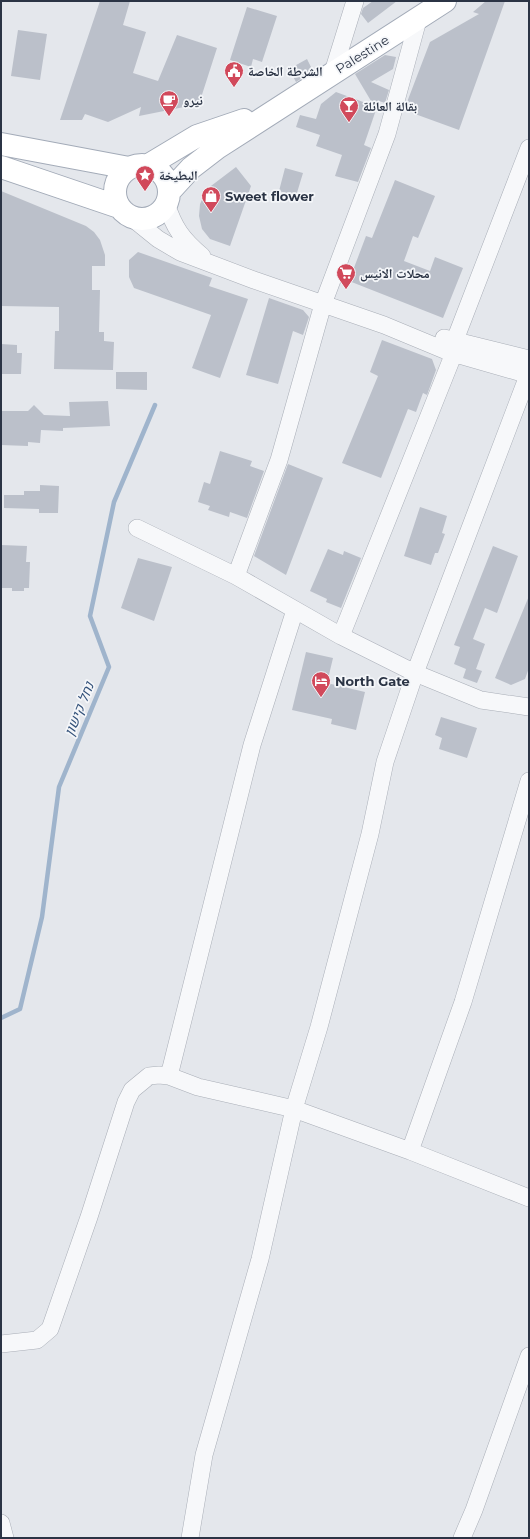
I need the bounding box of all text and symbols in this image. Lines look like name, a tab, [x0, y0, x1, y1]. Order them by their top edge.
street label: Palestine	[332, 31, 392, 77]
public building icon: الشرطة الخاصة	[223, 60, 245, 88]
place label: الشرطة الخاصة	[248, 63, 323, 79]
cafe icon: نيرو	[158, 89, 180, 117]
place label: نيرو	[183, 92, 203, 108]
bar icon: بقالة العائلة	[338, 95, 360, 123]
place label: بقالة العائلة	[363, 98, 418, 114]
place icon: البطيخة	[134, 164, 156, 192]
place label: البطيخة	[159, 167, 198, 183]
shop icon: Sweet flower	[200, 185, 222, 213]
place label: Sweet flower	[225, 188, 314, 204]
supermarket icon: محلات الانيس	[335, 262, 357, 290]
place label: محلات الانيس	[360, 265, 430, 282]
hotel icon: North Gate	[310, 670, 332, 698]
place label: North Gate	[335, 673, 410, 689]
water label: נחל קישון	[60, 679, 98, 739]

